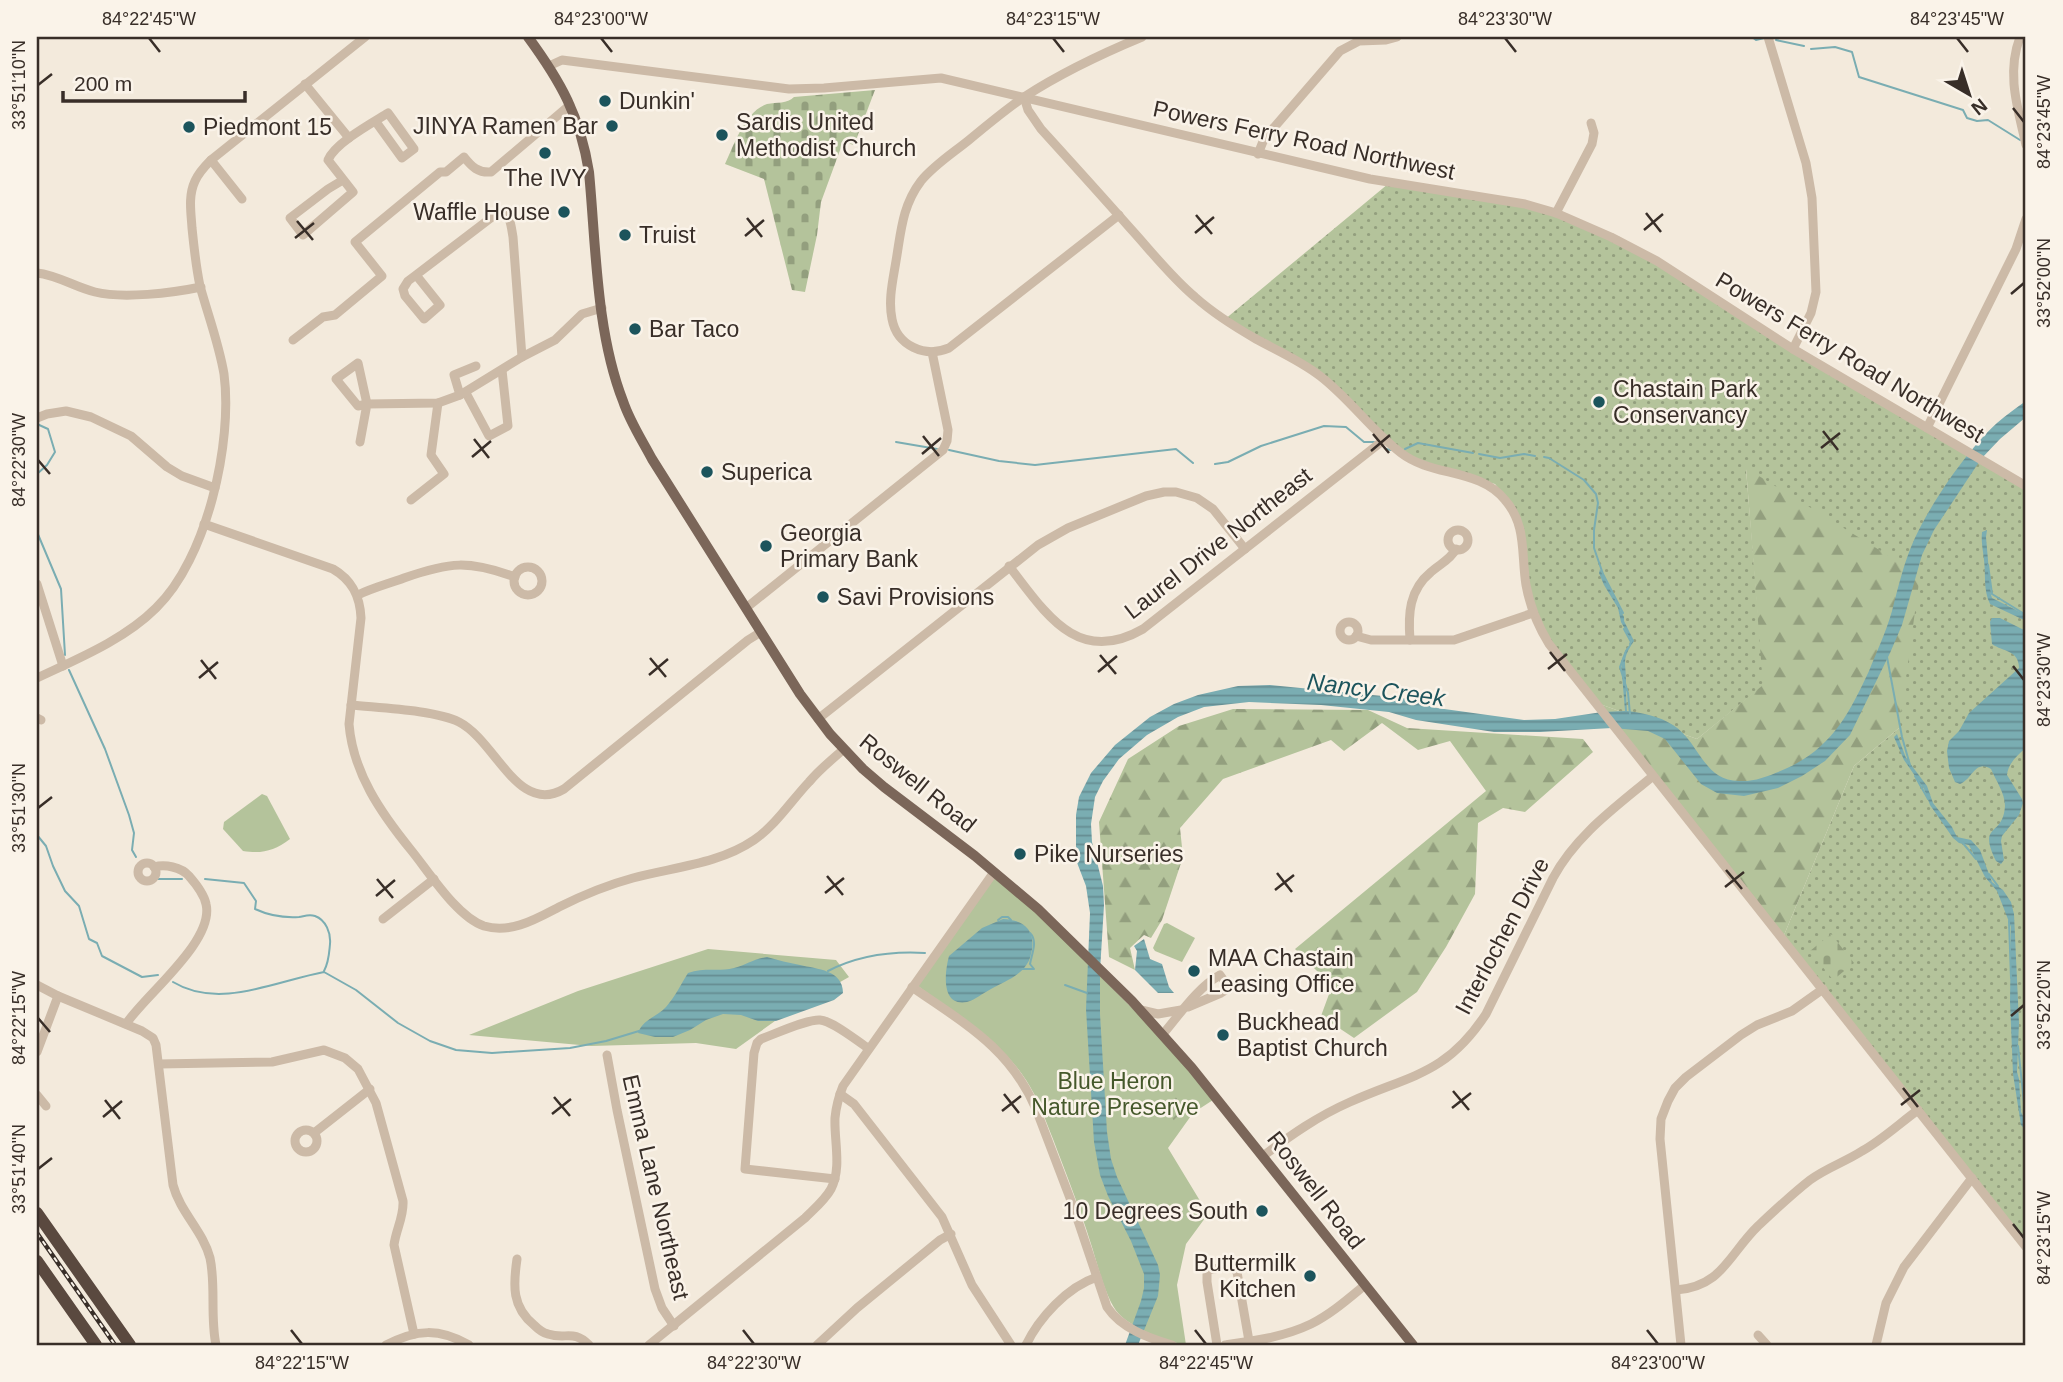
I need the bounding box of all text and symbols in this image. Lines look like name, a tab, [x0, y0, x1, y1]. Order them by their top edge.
text: 84°22'45"W	[102, 9, 196, 29]
text: 84°23'00"W	[554, 9, 648, 29]
text: 84°23'15"W	[1006, 9, 1100, 29]
text: 84°23'30"W	[1458, 9, 1552, 29]
text: 84°23'45"W	[1910, 9, 2004, 29]
text: 33°51'10"N	[9, 40, 29, 130]
scale bar	[63, 60, 245, 104]
north arrow	[1934, 60, 2004, 130]
text: 200 m	[74, 72, 132, 95]
text: 84°23'45"W	[2034, 75, 2054, 169]
place label: Dunkin'	[619, 88, 695, 114]
marker: Dunkin'	[597, 93, 613, 109]
text: N	[1967, 94, 1991, 119]
street label: Powers Ferry Road Northwest	[1151, 95, 1458, 185]
place label: Sardis United Methodist Church	[736, 109, 916, 161]
place label: JINYA Ramen Bar	[413, 113, 598, 139]
place label: Piedmont 15	[203, 114, 332, 140]
marker: JINYA Ramen Bar	[604, 118, 620, 134]
marker: Piedmont 15	[181, 119, 197, 135]
marker: Sardis United Methodist Church	[714, 127, 730, 143]
marker: The IVY	[537, 145, 553, 161]
place label: The IVY	[503, 165, 587, 191]
place label: Waffle House	[413, 199, 550, 225]
marker: Waffle House	[556, 204, 572, 220]
place label: Truist	[639, 222, 696, 248]
marker: Truist	[617, 227, 633, 243]
text: 33°52'00"N	[2034, 238, 2054, 328]
street label: Powers Ferry Road Northwest	[1711, 267, 1989, 448]
place label: Bar Taco	[649, 316, 739, 342]
marker: Bar Taco	[627, 321, 643, 337]
place label: Chastain Park Conservancy	[1613, 376, 1758, 428]
marker: Chastain Park Conservancy	[1591, 394, 1607, 410]
text: 84°22'30"W	[9, 413, 29, 507]
place label: Superica	[721, 459, 812, 485]
street label: Laurel Drive Northeast	[1119, 462, 1317, 624]
marker: Superica	[699, 464, 715, 480]
place label: Georgia Primary Bank	[780, 520, 919, 572]
marker: Georgia Primary Bank	[758, 538, 774, 554]
place label: Savi Provisions	[837, 584, 994, 610]
marker: Savi Provisions	[815, 589, 831, 605]
text: 84°23'30"W	[2034, 633, 2054, 727]
water label: Nancy Creek	[1306, 668, 1449, 712]
street label: Roswell Road	[855, 728, 981, 838]
text: 33°51'30"N	[9, 763, 29, 853]
place label: Pike Nurseries	[1034, 841, 1184, 867]
marker: Pike Nurseries	[1012, 846, 1028, 862]
street label: Interlochen Drive	[1450, 853, 1554, 1019]
place label: MAA Chastain Leasing Office	[1208, 945, 1355, 997]
text: 33°52'20"N	[2034, 960, 2054, 1050]
marker: MAA Chastain Leasing Office	[1186, 963, 1202, 979]
text: 84°22'15"W	[9, 971, 29, 1065]
place label: Buckhead Baptist Church	[1237, 1009, 1388, 1061]
marker: Buckhead Baptist Church	[1215, 1027, 1231, 1043]
park label: Blue Heron Nature Preserve	[1031, 1068, 1199, 1120]
street label: Emma Lane Northeast	[617, 1072, 695, 1303]
text: 33°51'40"N	[9, 1124, 29, 1214]
street label: Roswell Road	[1262, 1126, 1370, 1254]
text: 84°23'15"W	[2034, 1191, 2054, 1285]
place label: 10 Degrees South	[1063, 1198, 1248, 1224]
marker: 10 Degrees South	[1254, 1203, 1270, 1219]
place label: Buttermilk Kitchen	[1194, 1250, 1296, 1302]
marker: Buttermilk Kitchen	[1302, 1268, 1318, 1284]
text: 84°22'15"W	[255, 1353, 349, 1373]
text: 84°22'30"W	[707, 1353, 801, 1373]
text: 84°22'45"W	[1159, 1353, 1253, 1373]
text: 84°23'00"W	[1611, 1353, 1705, 1373]

